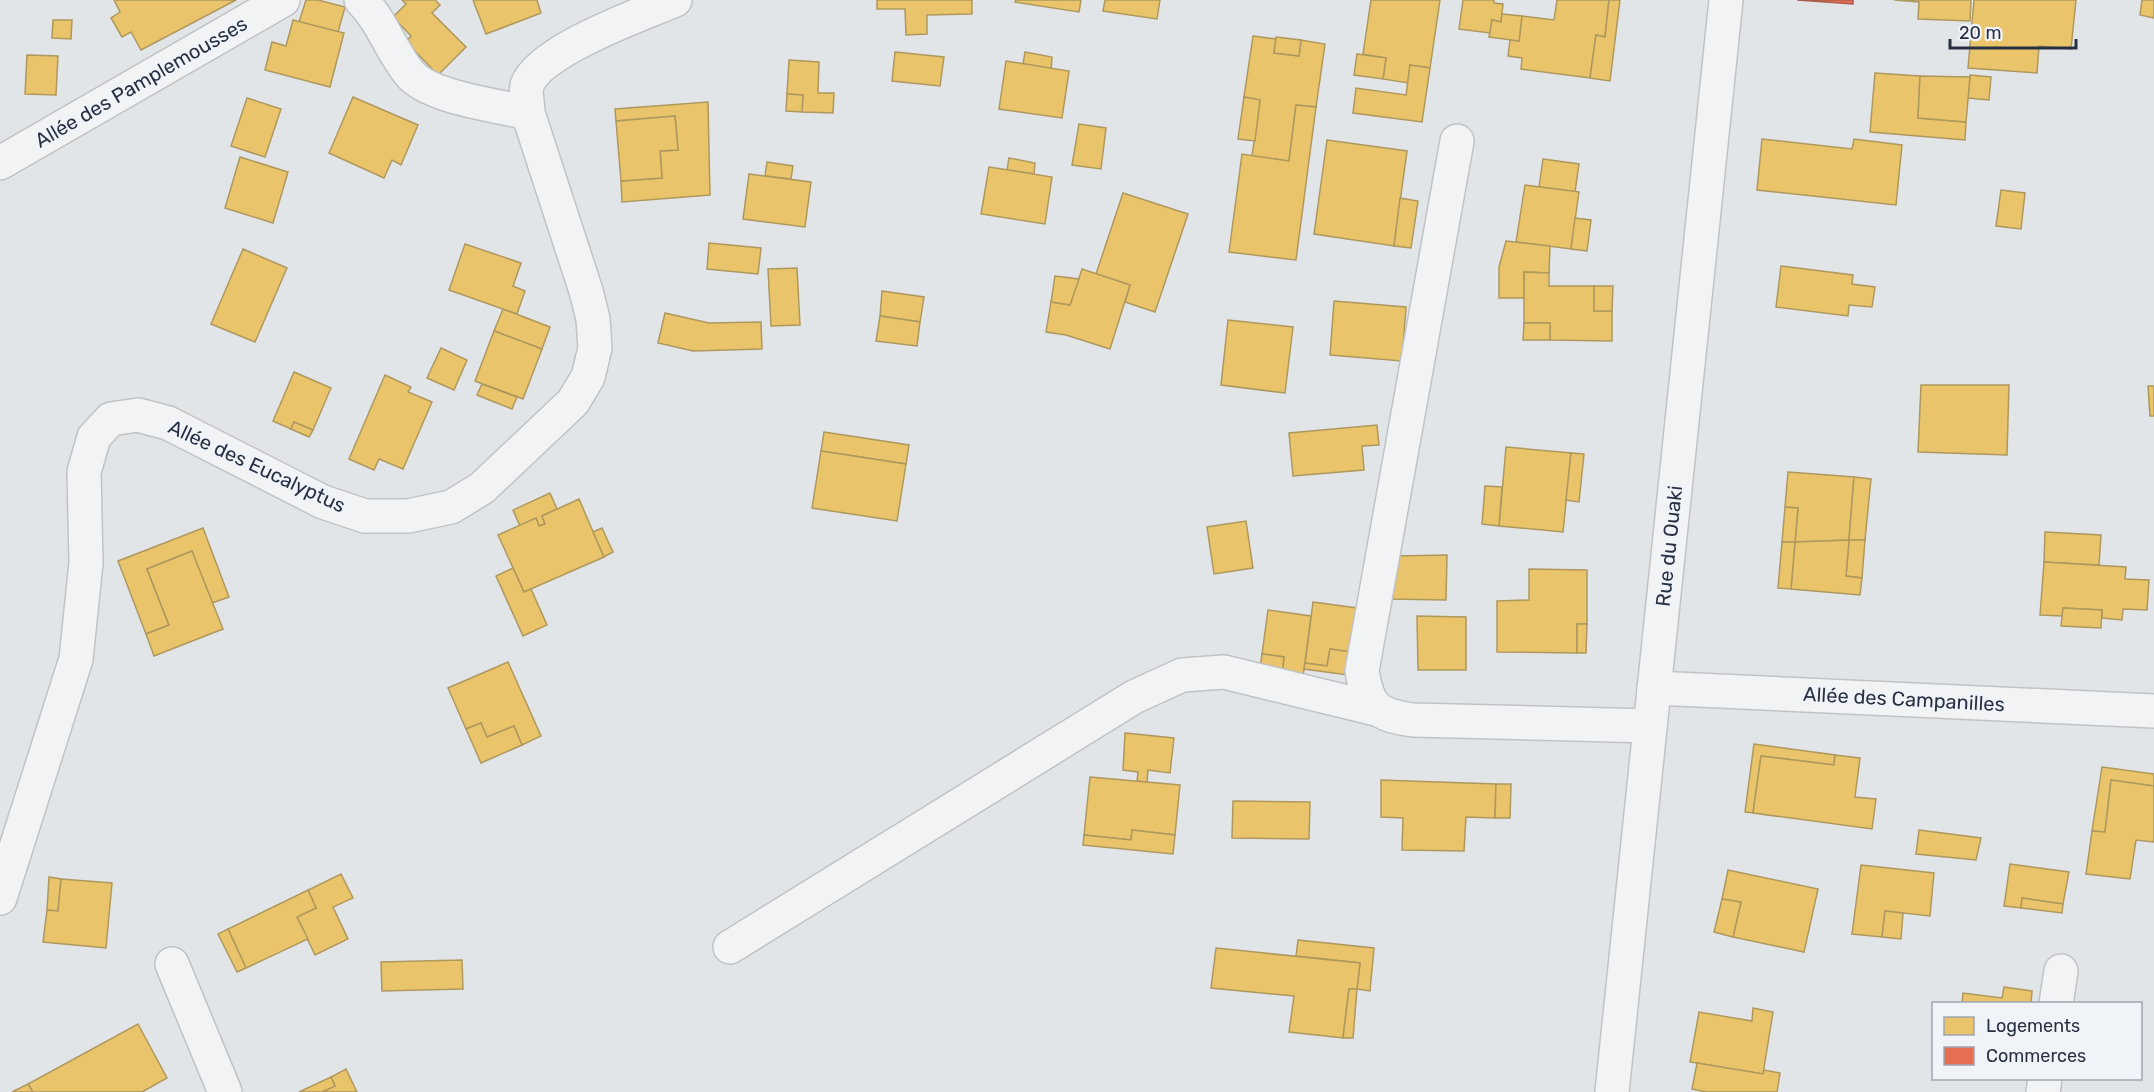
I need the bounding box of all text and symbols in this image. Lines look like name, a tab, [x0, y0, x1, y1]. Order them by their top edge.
street label: Allée des Pamplemousses	[31, 11, 251, 153]
scale bar	[1950, 12, 2076, 50]
text: 20 m	[1959, 22, 2001, 44]
street label: Allée des Eucalyptus	[165, 414, 349, 518]
street label: Rue du Ouaki	[1651, 484, 1687, 608]
street label: Allée des Campanilles	[1803, 682, 2005, 716]
legend	[1932, 1002, 2142, 1080]
text: Logements	[1986, 1015, 2080, 1037]
text: Commerces	[1986, 1045, 2086, 1067]

